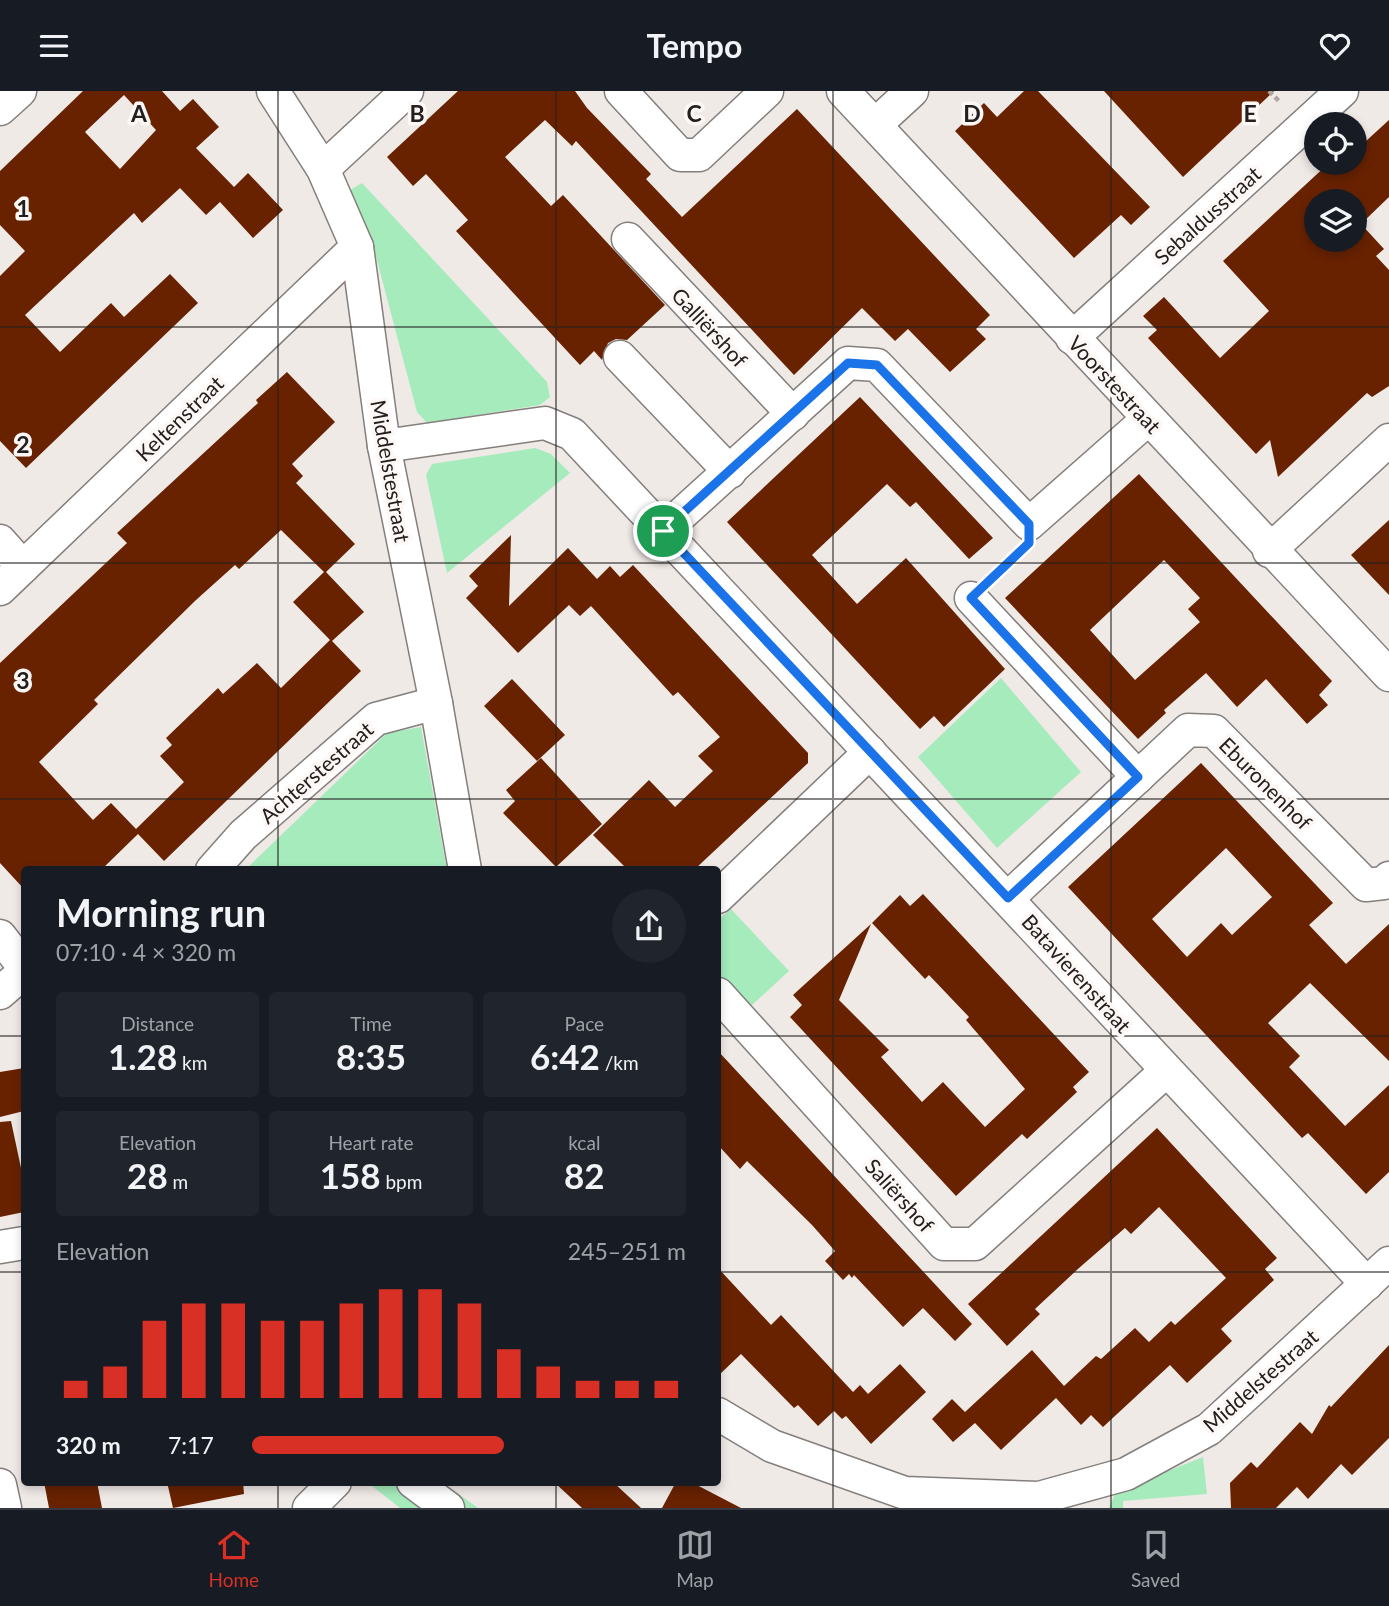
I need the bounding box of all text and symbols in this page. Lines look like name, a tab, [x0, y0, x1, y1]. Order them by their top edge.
text: Tempo	[647, 26, 742, 65]
icon: menu	[35, 27, 73, 65]
icon: heart	[1316, 27, 1354, 65]
text: A	[130, 99, 148, 127]
text: B	[409, 99, 425, 127]
text: C	[686, 99, 702, 127]
text: D	[963, 99, 981, 127]
text: E	[1243, 99, 1257, 127]
map controls	[1304, 112, 1367, 252]
button: locate	[1304, 112, 1367, 175]
street label: Sebaldusstraat	[1149, 160, 1266, 269]
button: layers	[1304, 189, 1367, 252]
text: 1	[16, 194, 30, 222]
street label: Galliërshof	[667, 282, 753, 372]
street label: Voorstestraat	[1064, 330, 1167, 438]
street label: Keltenstraat	[130, 370, 228, 466]
street label: Middelstestraat	[366, 398, 416, 545]
text: 2	[16, 430, 30, 458]
pin	[633, 501, 693, 561]
icon: arrive	[644, 512, 682, 550]
text: 3	[16, 666, 30, 694]
street label: Achterstestraat	[254, 716, 378, 828]
street label: Eburonenhof	[1215, 732, 1318, 835]
text: Morning run	[56, 889, 266, 935]
button: share	[612, 889, 686, 963]
street label: Batavierenstraat	[1017, 909, 1137, 1038]
text: 07:10 · 4 × 320 m	[56, 938, 236, 966]
text: Distance	[121, 1012, 194, 1035]
text: Time	[350, 1012, 392, 1035]
text: Pace	[565, 1012, 604, 1035]
text: 1.28	[108, 1035, 177, 1077]
text: 8:35	[336, 1035, 406, 1077]
text: 6:42	[530, 1035, 600, 1077]
text: km	[177, 1051, 207, 1074]
text: /km	[600, 1051, 639, 1074]
text: Elevation	[119, 1131, 196, 1154]
text: Heart rate	[328, 1131, 414, 1154]
text: kcal	[568, 1131, 600, 1154]
street label: Saliërshof	[861, 1153, 940, 1237]
text: 28	[127, 1154, 168, 1196]
text: 158	[320, 1154, 381, 1196]
text: 82	[564, 1154, 605, 1196]
text: m	[168, 1170, 188, 1193]
text: bpm	[381, 1170, 422, 1193]
text: Elevation	[56, 1237, 149, 1265]
text: 245–251 m	[568, 1237, 686, 1265]
street label: Middelstestraat	[1197, 1323, 1323, 1437]
text: 320 m	[56, 1431, 121, 1459]
text: 7:17	[168, 1431, 214, 1459]
tab: Home	[208, 1526, 259, 1591]
tab: Map	[676, 1526, 714, 1591]
tab: Saved	[1131, 1526, 1181, 1591]

